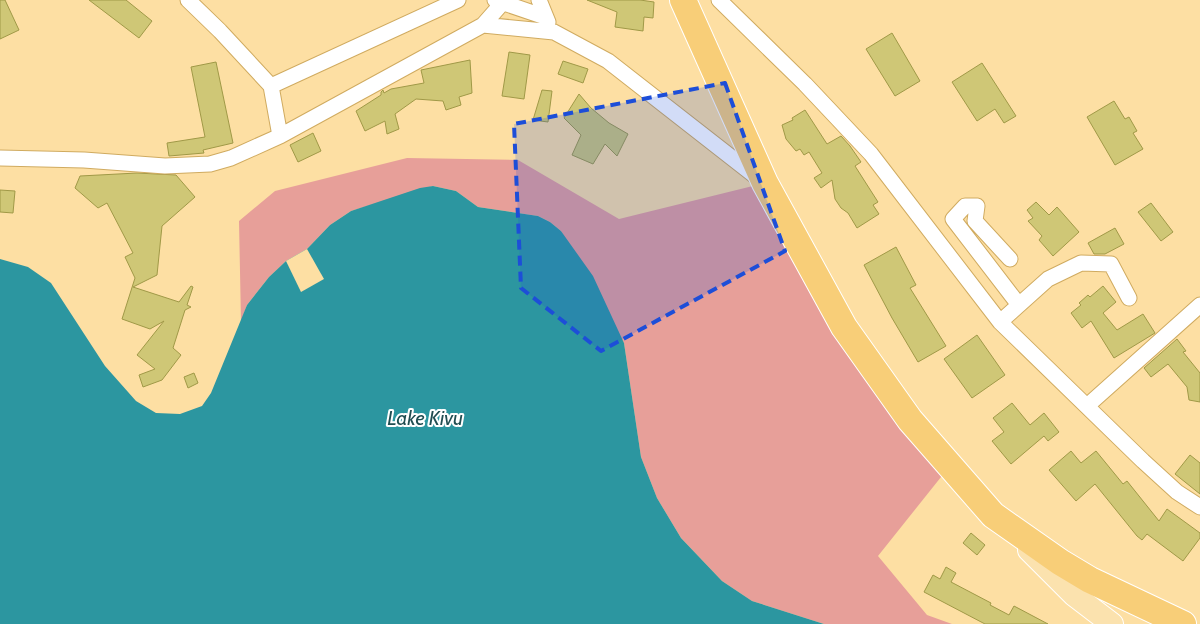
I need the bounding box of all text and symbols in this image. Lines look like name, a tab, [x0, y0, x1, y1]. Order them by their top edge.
water label: Lake Kivu	[387, 406, 463, 430]

